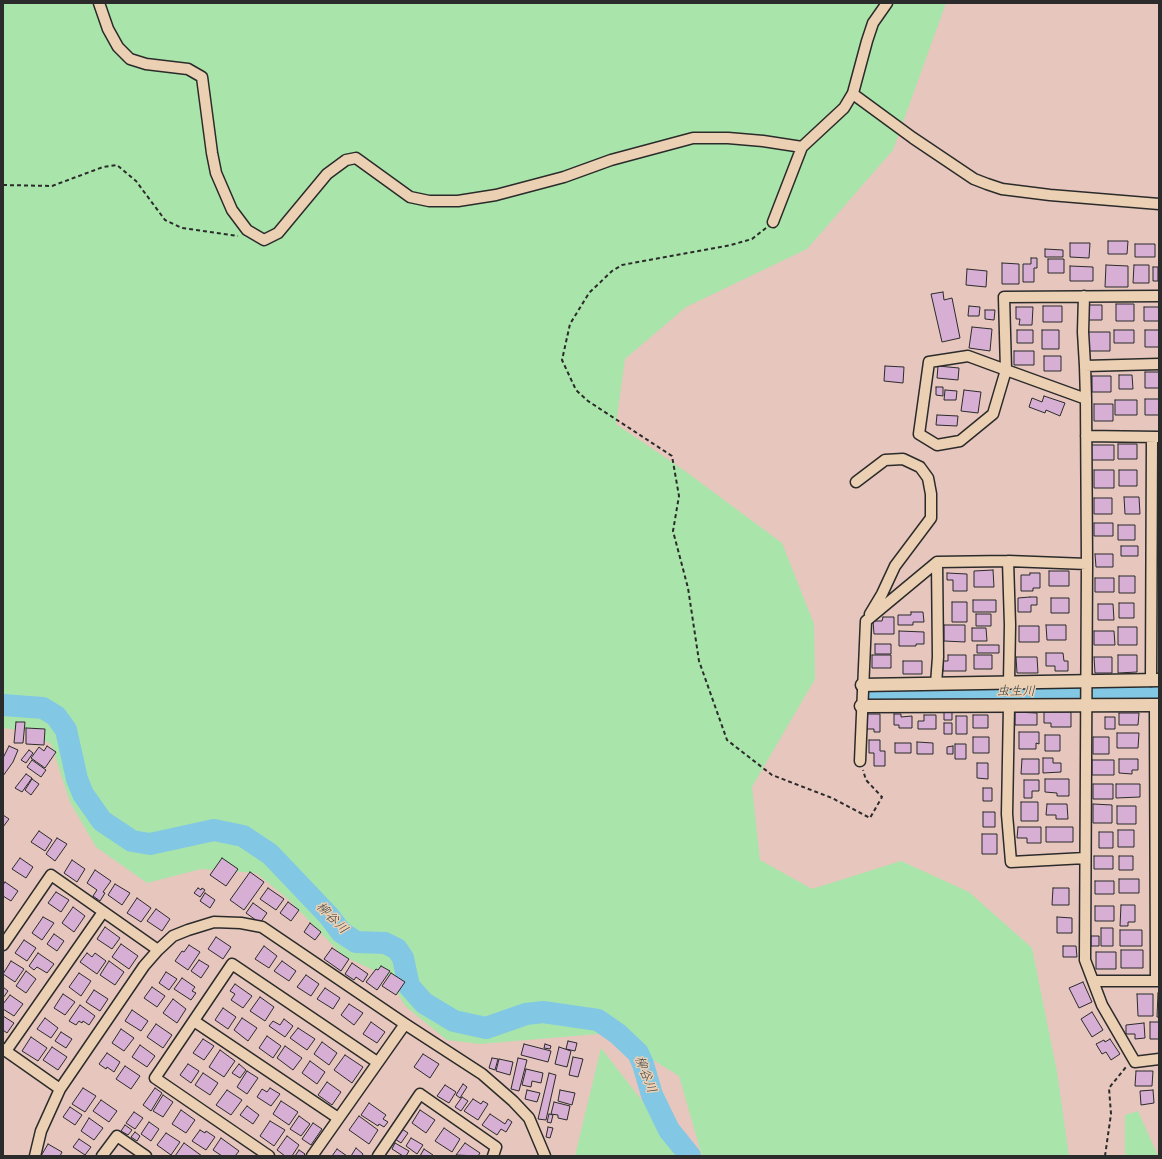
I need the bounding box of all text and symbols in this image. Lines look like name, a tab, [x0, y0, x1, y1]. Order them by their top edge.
water label: 虫生川	[997, 685, 1035, 701]
water label: 柳谷川	[312, 900, 350, 938]
water label: 柳谷川	[630, 1054, 658, 1096]

